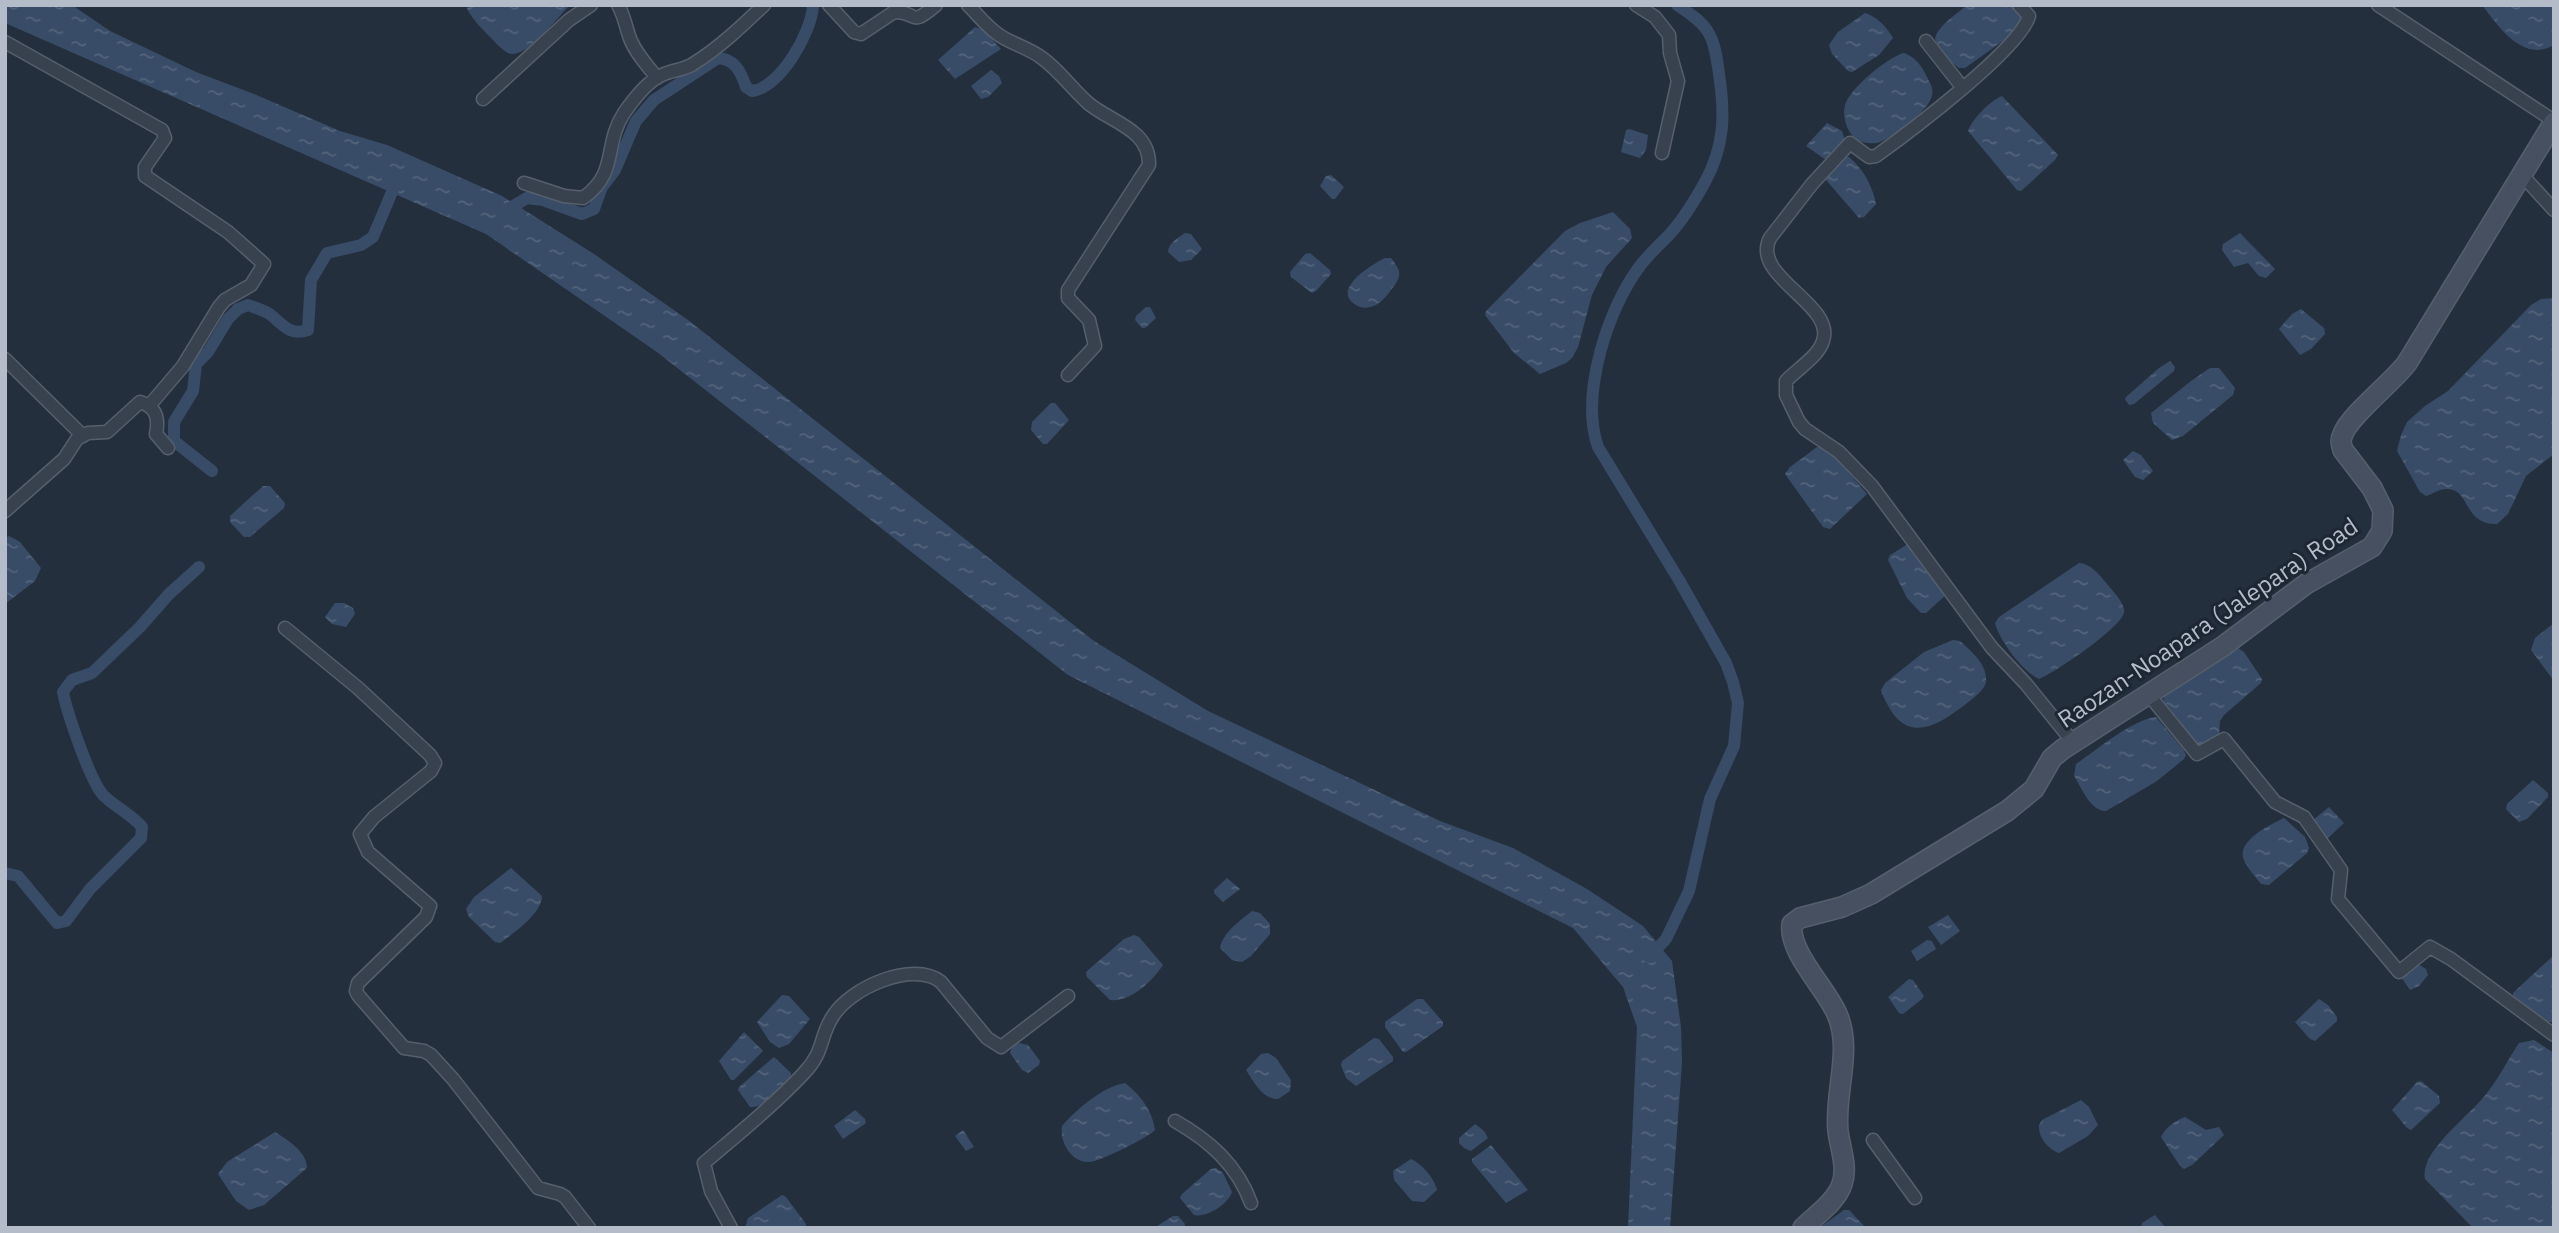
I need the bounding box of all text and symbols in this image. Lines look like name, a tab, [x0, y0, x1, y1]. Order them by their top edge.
street label: Raozan-Noapara (Jalepara) Road	[2051, 510, 2364, 735]

